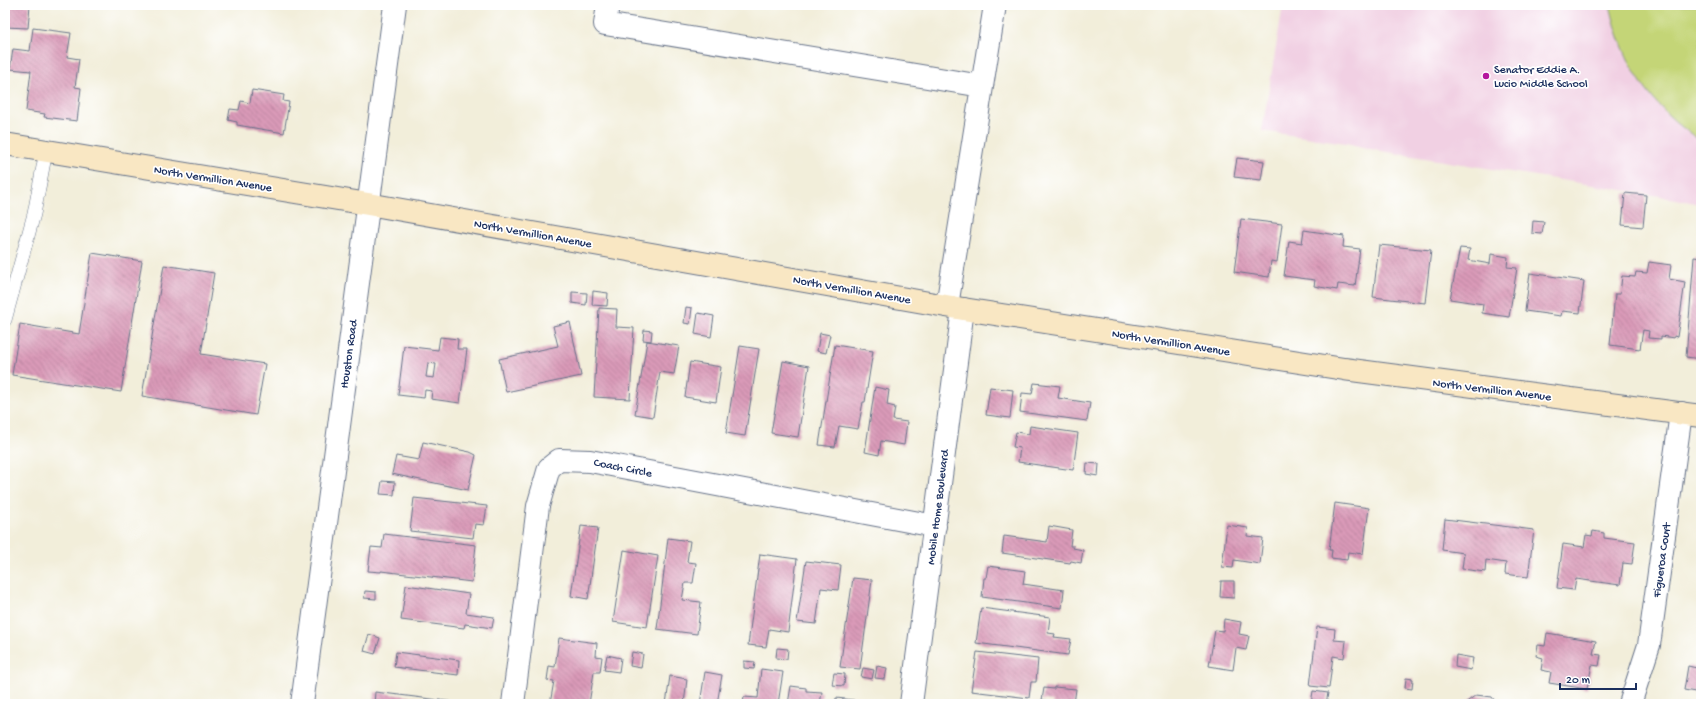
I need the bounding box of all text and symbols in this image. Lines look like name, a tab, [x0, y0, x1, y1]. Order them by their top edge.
place label: Senator Eddie A. Lucio Middle School	[1494, 64, 1588, 92]
marker: Senator Eddie A. Lucio Middle School	[1481, 71, 1491, 81]
street label: North Vermillion Avenue	[153, 164, 274, 196]
street label: North Vermillion Avenue	[473, 218, 593, 252]
street label: North Vermillion Avenue	[792, 274, 912, 308]
street label: Houston Road	[338, 318, 362, 389]
street label: North Vermillion Avenue	[1111, 328, 1232, 360]
street label: North Vermillion Avenue	[1432, 377, 1553, 405]
street label: Mobile Home Boulevard	[925, 448, 953, 566]
street label: Coach Circle	[592, 456, 654, 482]
street label: Figueroa Court	[1651, 521, 1675, 599]
scale bar	[1560, 665, 1636, 691]
text: 20 m	[1566, 674, 1591, 688]

